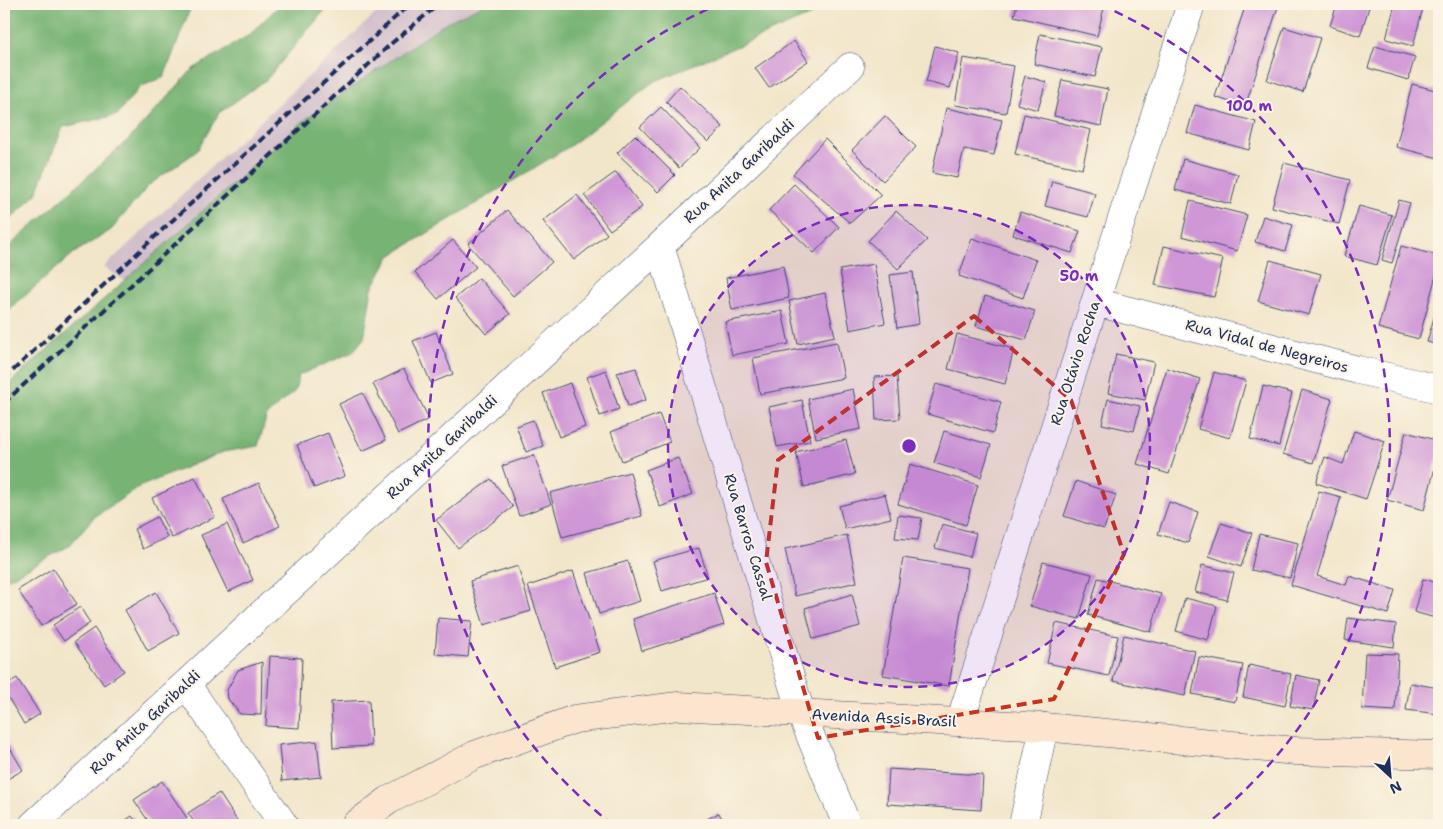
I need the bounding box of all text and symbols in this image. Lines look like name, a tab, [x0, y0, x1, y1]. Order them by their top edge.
text: 100 m	[1226, 96, 1272, 116]
street label: Rua Anita Garibaldi	[679, 114, 799, 228]
text: 50 m	[1060, 266, 1099, 286]
street label: Rua Otávio Rocha	[1045, 298, 1105, 428]
street label: Rua Vidal de Negreiros	[1183, 315, 1351, 377]
street label: Rua Anita Garibaldi	[382, 390, 502, 504]
centre of rings	[900, 437, 918, 455]
street label: Rua Barros Cassal	[719, 471, 777, 603]
street label: Rua Anita Garibaldi	[85, 665, 205, 779]
street label: Avenida Assis Brasil	[811, 704, 958, 732]
north arrow	[1366, 752, 1416, 802]
text: N	[1387, 777, 1405, 798]

